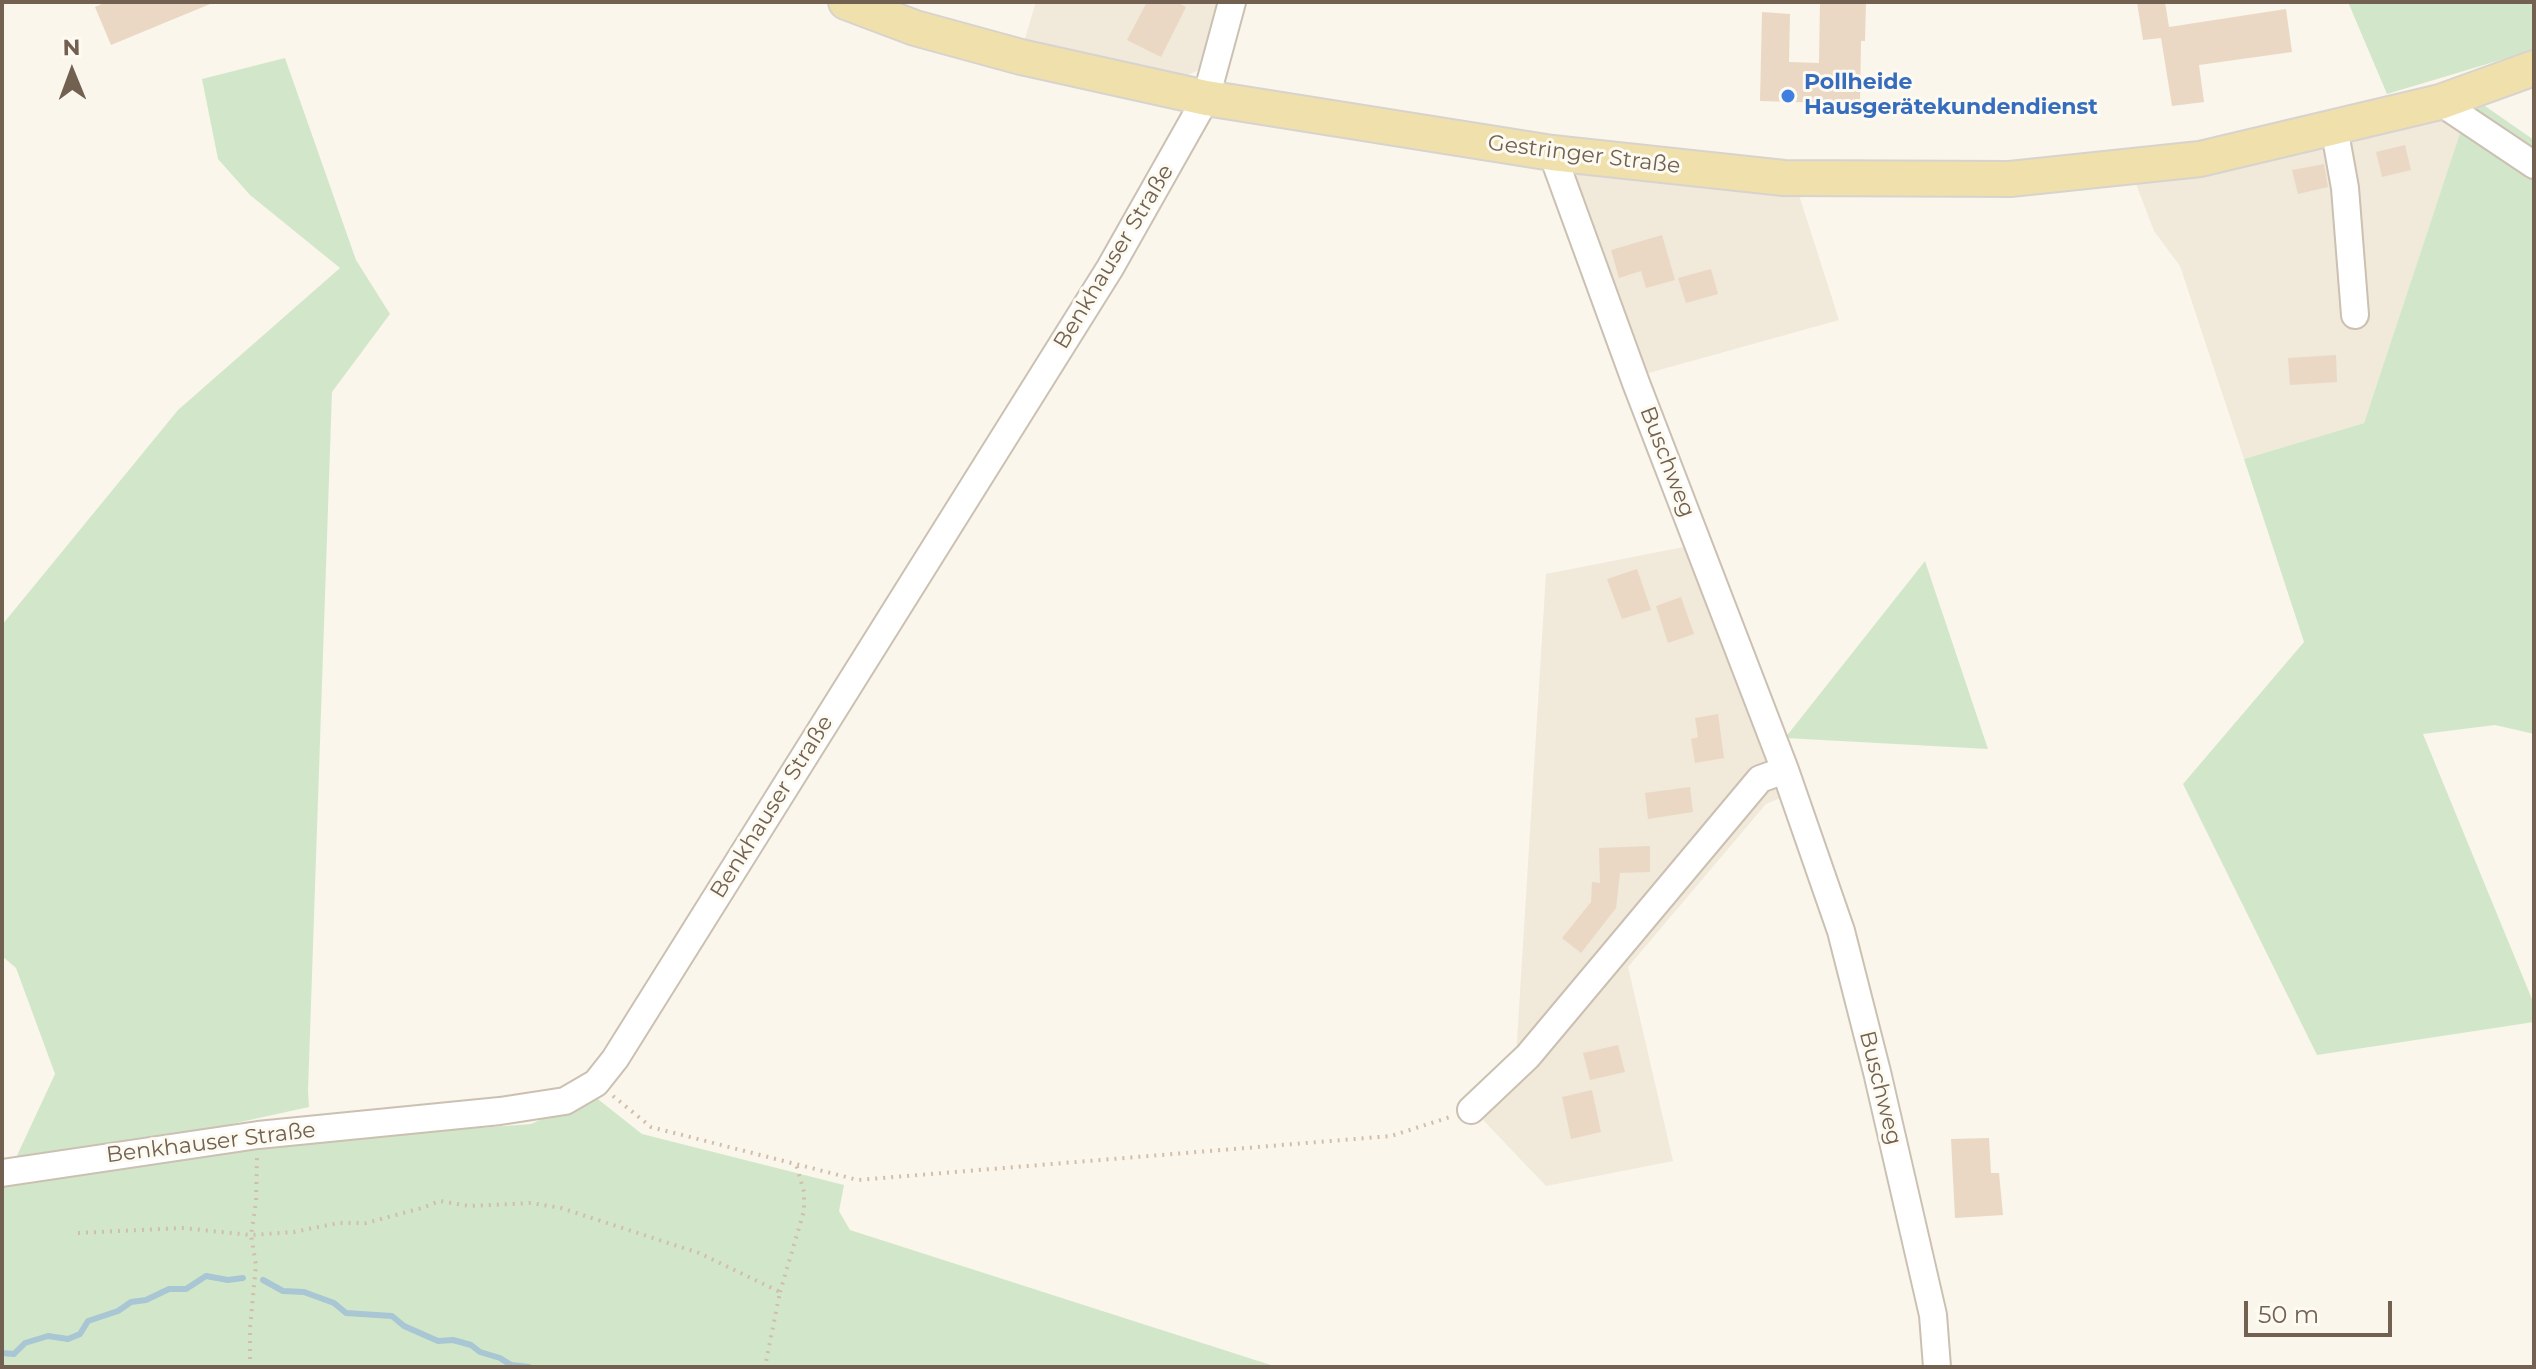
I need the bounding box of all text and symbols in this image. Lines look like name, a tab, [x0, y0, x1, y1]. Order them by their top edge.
north arrow	[32, 32, 112, 112]
text: N	[62, 34, 81, 61]
place label: Pollheide Hausgerätekundendienst	[1804, 70, 2098, 122]
marker: Pollheide Hausgerätekundendienst	[1779, 87, 1797, 105]
street label: Gestringer Straße	[1486, 130, 1682, 180]
street label: Benkhauser Straße	[1048, 160, 1180, 354]
street label: Buschweg	[1634, 403, 1700, 521]
street label: Benkhauser Straße	[705, 711, 839, 903]
street label: Buschweg	[1853, 1028, 1907, 1148]
street label: Benkhauser Straße	[105, 1117, 317, 1169]
scale bar	[2248, 1285, 2396, 1335]
text: 50 m	[2258, 1300, 2319, 1329]

